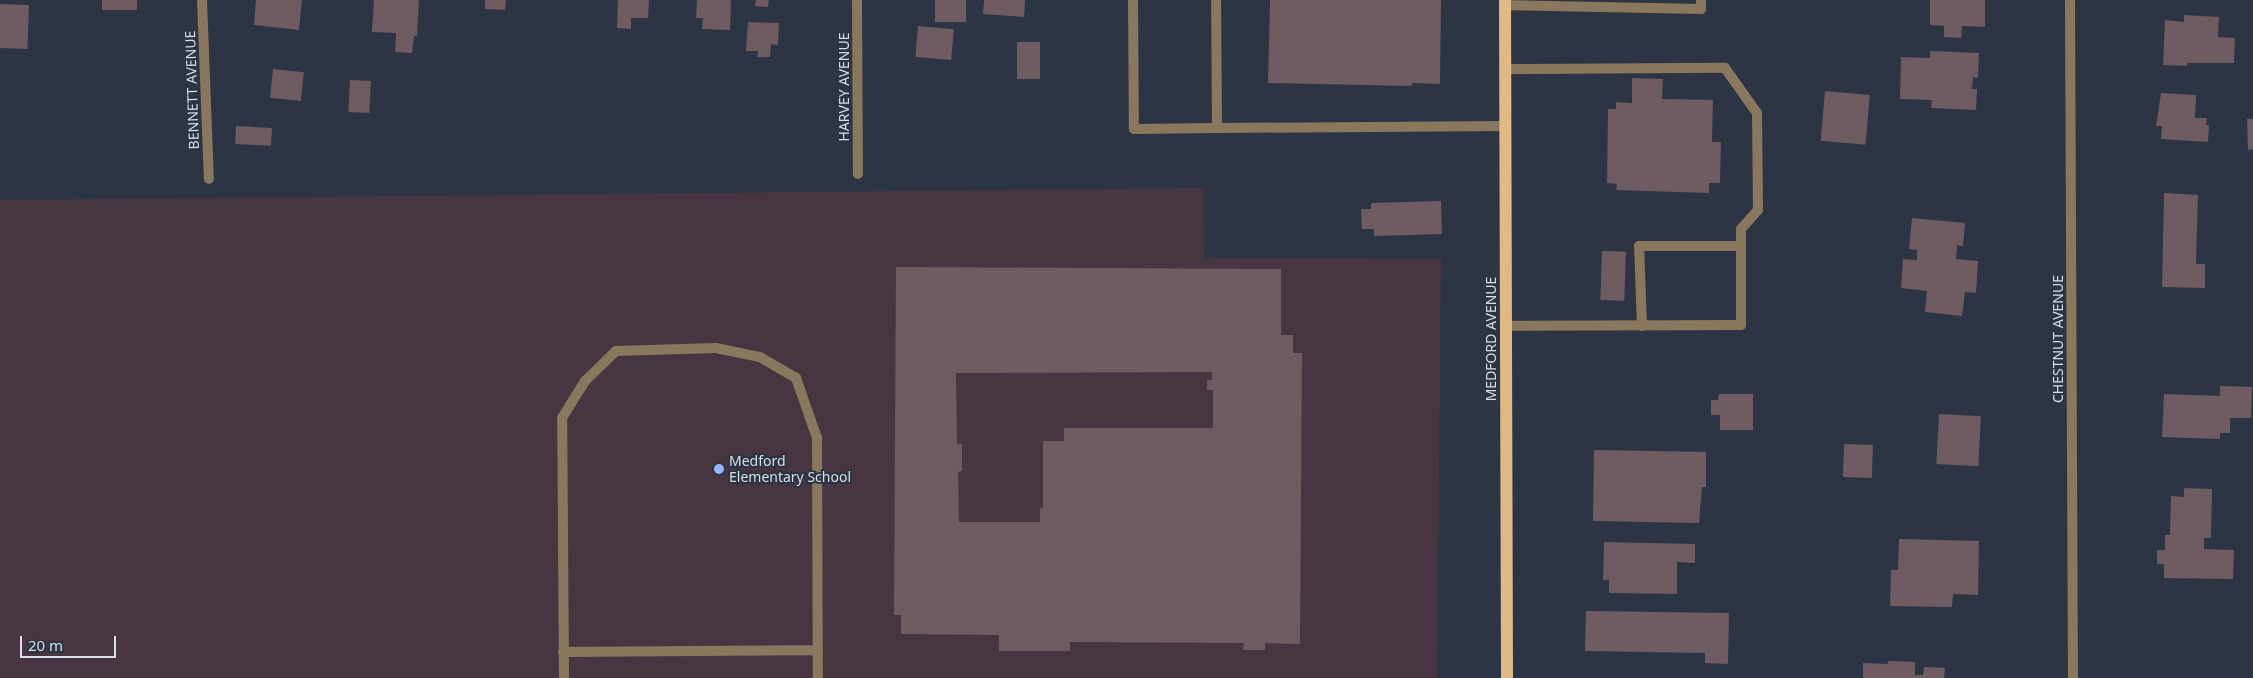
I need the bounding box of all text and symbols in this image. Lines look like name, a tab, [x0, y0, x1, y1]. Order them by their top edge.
street label: BENNETT AVENUE	[182, 30, 202, 150]
street label: HARVEY AVENUE	[836, 32, 852, 142]
street label: CHESTNUT AVENUE	[2050, 275, 2066, 403]
street label: MEDFORD AVENUE	[1483, 277, 1499, 401]
place label: Medford Elementary School	[729, 453, 851, 486]
marker: Medford Elementary School	[713, 463, 725, 475]
scale bar	[22, 626, 119, 658]
text: 20 m	[28, 635, 63, 655]

